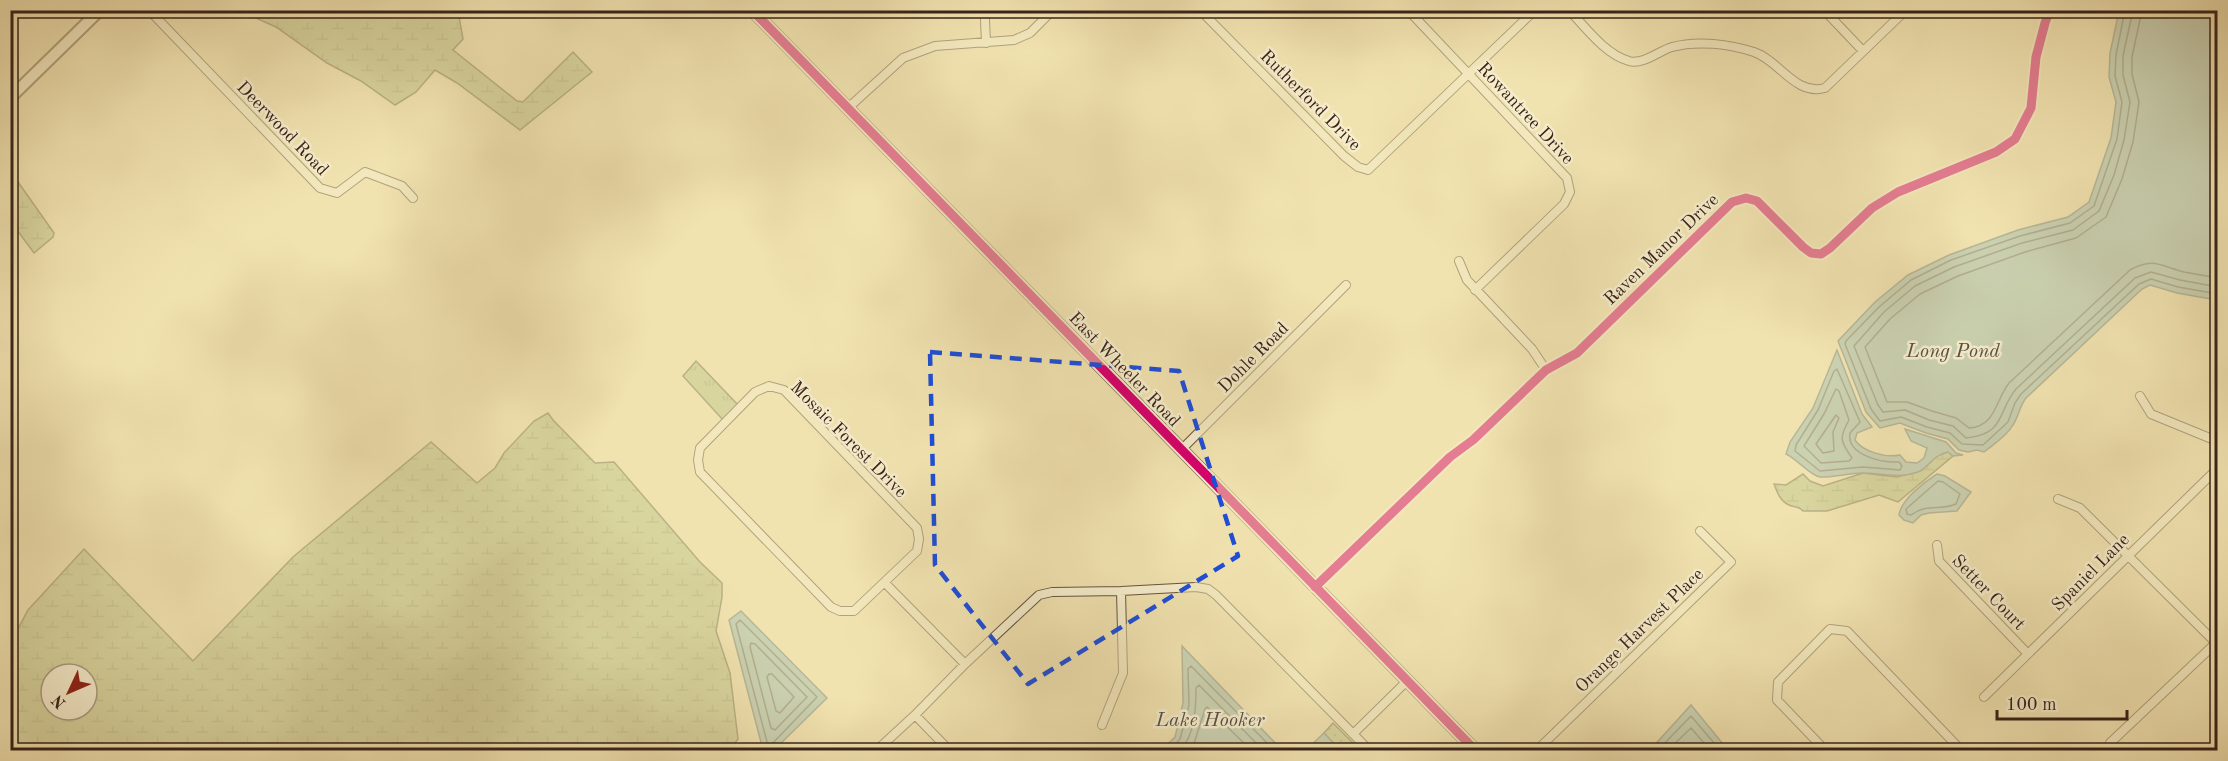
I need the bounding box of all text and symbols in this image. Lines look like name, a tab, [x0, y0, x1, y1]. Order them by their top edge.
street label: Rutherford Drive	[1256, 47, 1364, 155]
street label: Rowantree Drive	[1474, 59, 1577, 168]
street label: Deerwood Road	[233, 78, 332, 179]
street label: Raven Manor Drive	[1601, 191, 1722, 309]
street label: East Wheeler Road	[1065, 309, 1183, 431]
street label: Dohle Road	[1215, 319, 1292, 396]
water label: Long Pond	[1905, 342, 2000, 362]
street label: Mosaic Forest Drive	[787, 378, 910, 501]
street label: Spaniel Lane	[2049, 531, 2133, 615]
street label: Setter Court	[1948, 552, 2028, 634]
street label: Orange Harvest Place	[1572, 565, 1707, 696]
north arrow	[39, 662, 99, 722]
scale bar	[1997, 683, 2128, 721]
text: N	[49, 691, 70, 711]
text: 100 m	[2006, 696, 2057, 714]
water label: Lake Hooker	[1155, 711, 1265, 731]

